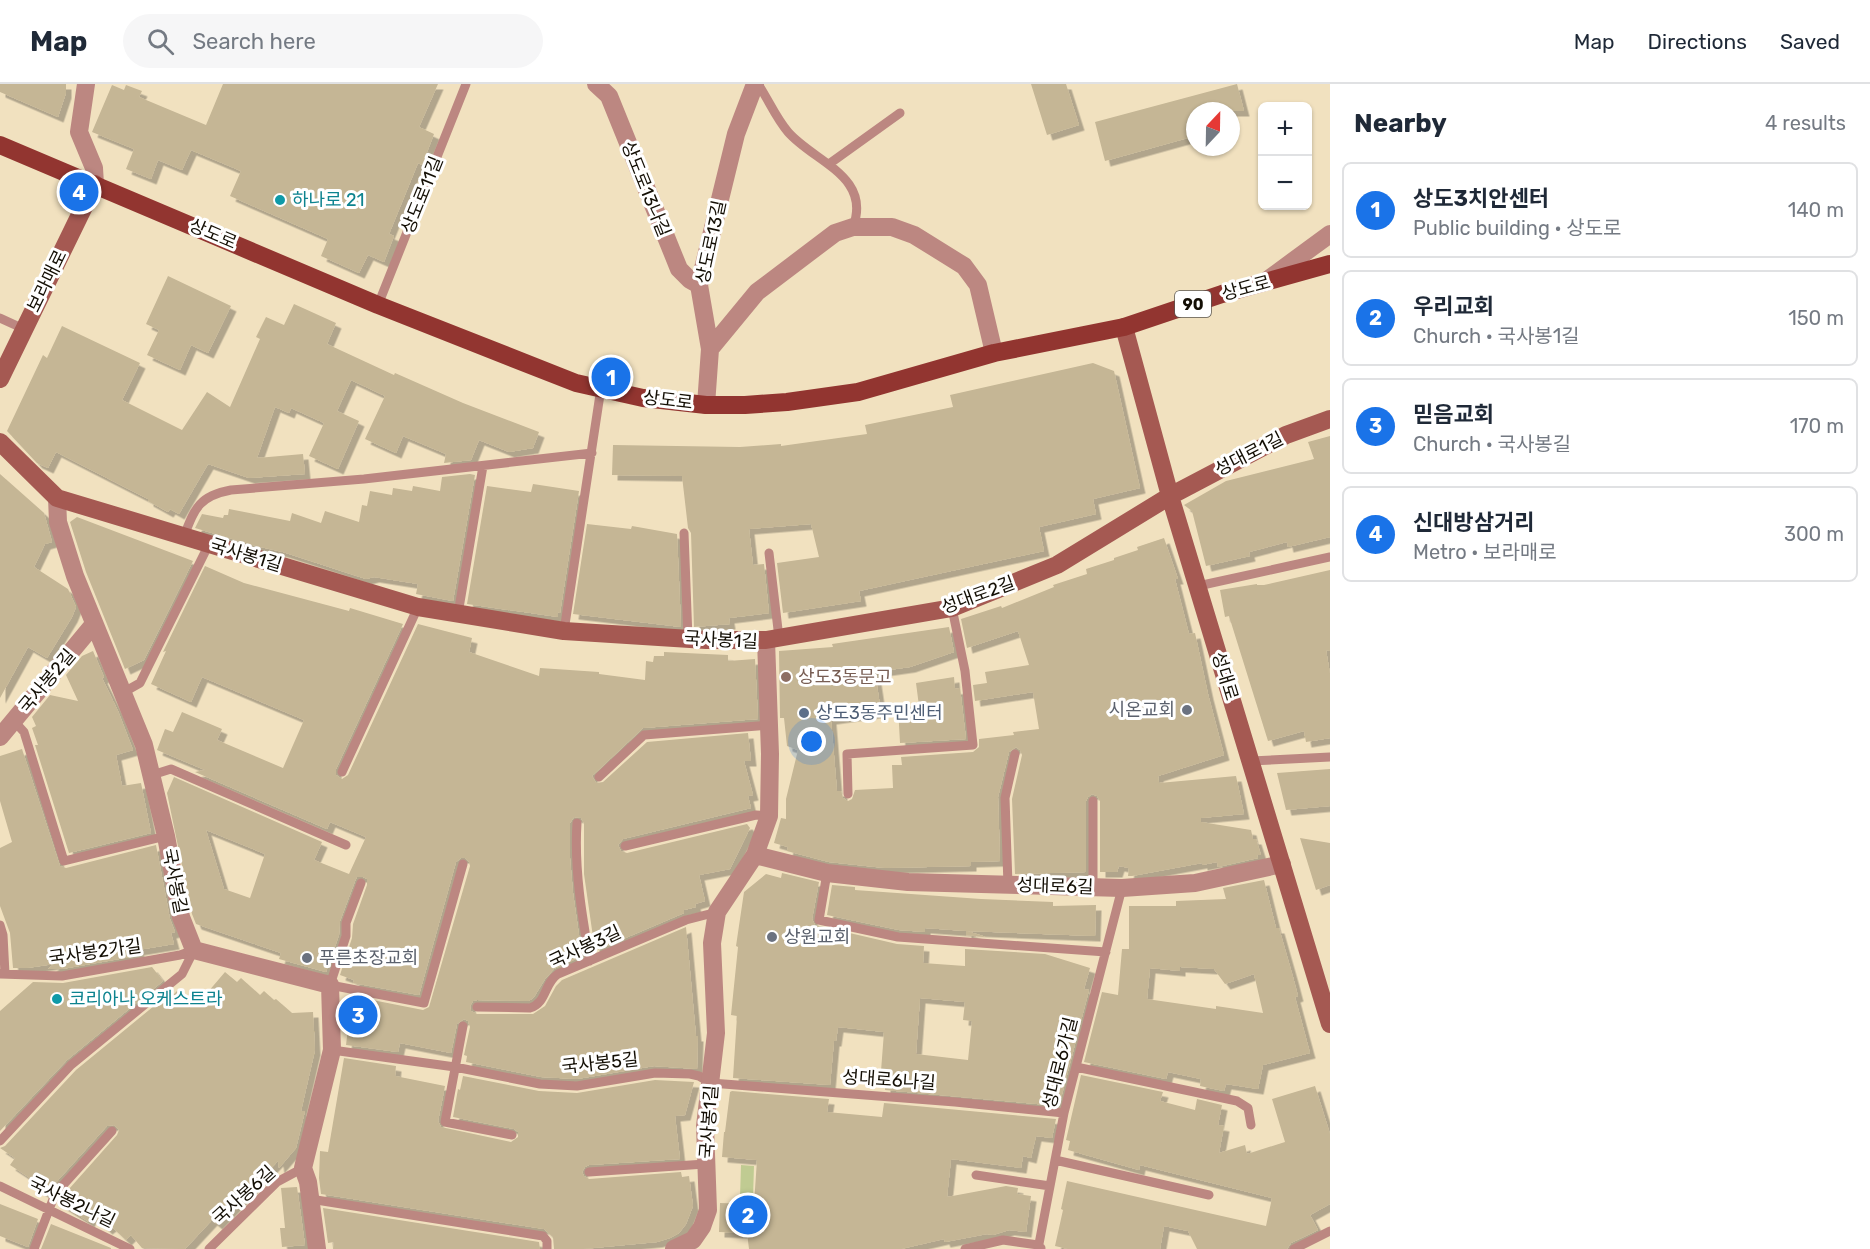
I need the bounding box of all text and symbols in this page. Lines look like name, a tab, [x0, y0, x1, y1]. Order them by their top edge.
search box	[123, 14, 543, 68]
text: Map	[30, 25, 87, 58]
icon: search	[144, 25, 177, 58]
text: Search here	[192, 28, 316, 55]
text: Map	[1574, 29, 1615, 54]
text: Directions	[1648, 29, 1747, 54]
text: Saved	[1780, 29, 1840, 54]
north arrow	[1186, 102, 1240, 156]
map controls	[1258, 102, 1312, 210]
button: +	[1258, 102, 1312, 156]
text: Nearby	[1354, 108, 1447, 139]
text: 4 results	[1765, 111, 1846, 135]
street label: 상도로13나길	[617, 138, 675, 240]
street label: 상도로11길	[397, 153, 447, 237]
button: −	[1258, 156, 1312, 210]
pin: 4	[60, 170, 98, 214]
text: 상도3치안센터	[1413, 185, 1549, 212]
place label: 하나로 21	[292, 189, 364, 211]
marker: 하나로 21	[273, 193, 287, 207]
street label: 상도로13길	[691, 198, 731, 286]
text: 1	[1371, 198, 1380, 222]
text: 140 m	[1788, 198, 1844, 222]
street label: 상도로	[186, 214, 240, 254]
text: Public building · 상도로	[1413, 216, 1621, 240]
street label: 보라매로	[23, 246, 71, 316]
street label: 상도로	[1219, 271, 1273, 305]
road number: 90	[1175, 291, 1211, 317]
text: 우리교회	[1413, 293, 1494, 320]
text: 2	[1369, 306, 1382, 330]
text: 150 m	[1788, 306, 1844, 330]
text: Church · 국사봉1길	[1413, 324, 1580, 348]
pin: 1	[592, 354, 630, 400]
street label: 상도로	[642, 386, 694, 414]
text: 믿음교회	[1413, 401, 1494, 428]
text: 3	[1369, 414, 1382, 438]
text: 170 m	[1790, 414, 1844, 438]
street label: 성대로1길	[1211, 427, 1287, 481]
text: Church · 국사봉길	[1413, 432, 1571, 456]
text: 신대방삼거리	[1413, 509, 1534, 536]
text: 4	[1369, 522, 1382, 546]
text: 300 m	[1784, 522, 1844, 546]
street label: 국사봉1길	[207, 534, 285, 576]
text: Metro · 보라매로	[1413, 540, 1557, 564]
street label: 성대로2길	[938, 572, 1018, 618]
street label: 국사봉1길	[683, 627, 759, 653]
street label: 국사봉2길	[14, 645, 80, 717]
street label: 성대로	[1207, 649, 1243, 703]
place label: 상도3동문고	[798, 666, 892, 688]
marker: 상도3동문고	[779, 670, 793, 684]
place label: 시온교회	[1109, 699, 1175, 721]
place label: 상도3동주민센터	[816, 702, 943, 724]
marker: 시온교회	[1180, 703, 1194, 717]
marker: 상도3동주민센터	[797, 706, 811, 720]
your location	[797, 727, 826, 756]
street label: 국사봉길	[158, 846, 192, 916]
street label: 성대로6길	[1016, 874, 1094, 898]
street label: 국사봉3길	[545, 921, 625, 973]
place label: 상원교회	[784, 926, 850, 948]
marker: 상원교회	[765, 930, 779, 944]
street label: 국사봉2가길	[47, 935, 143, 969]
place label: 푸른초장교회	[319, 947, 418, 969]
marker: 푸른초장교회	[300, 951, 314, 965]
place label: 코리아나 오케스트라	[69, 988, 223, 1010]
marker: 코리아나 오케스트라	[50, 992, 64, 1006]
pin: 3	[338, 992, 378, 1038]
street label: 성대로6가길	[1038, 1015, 1082, 1111]
street label: 국사봉5길	[561, 1048, 639, 1078]
street label: 성대로6나길	[842, 1066, 936, 1094]
street label: 국사봉1길	[695, 1084, 723, 1160]
street label: 국사봉6길	[208, 1161, 280, 1229]
street label: 국사봉2나길	[25, 1172, 119, 1232]
pin: 2	[728, 1192, 768, 1238]

